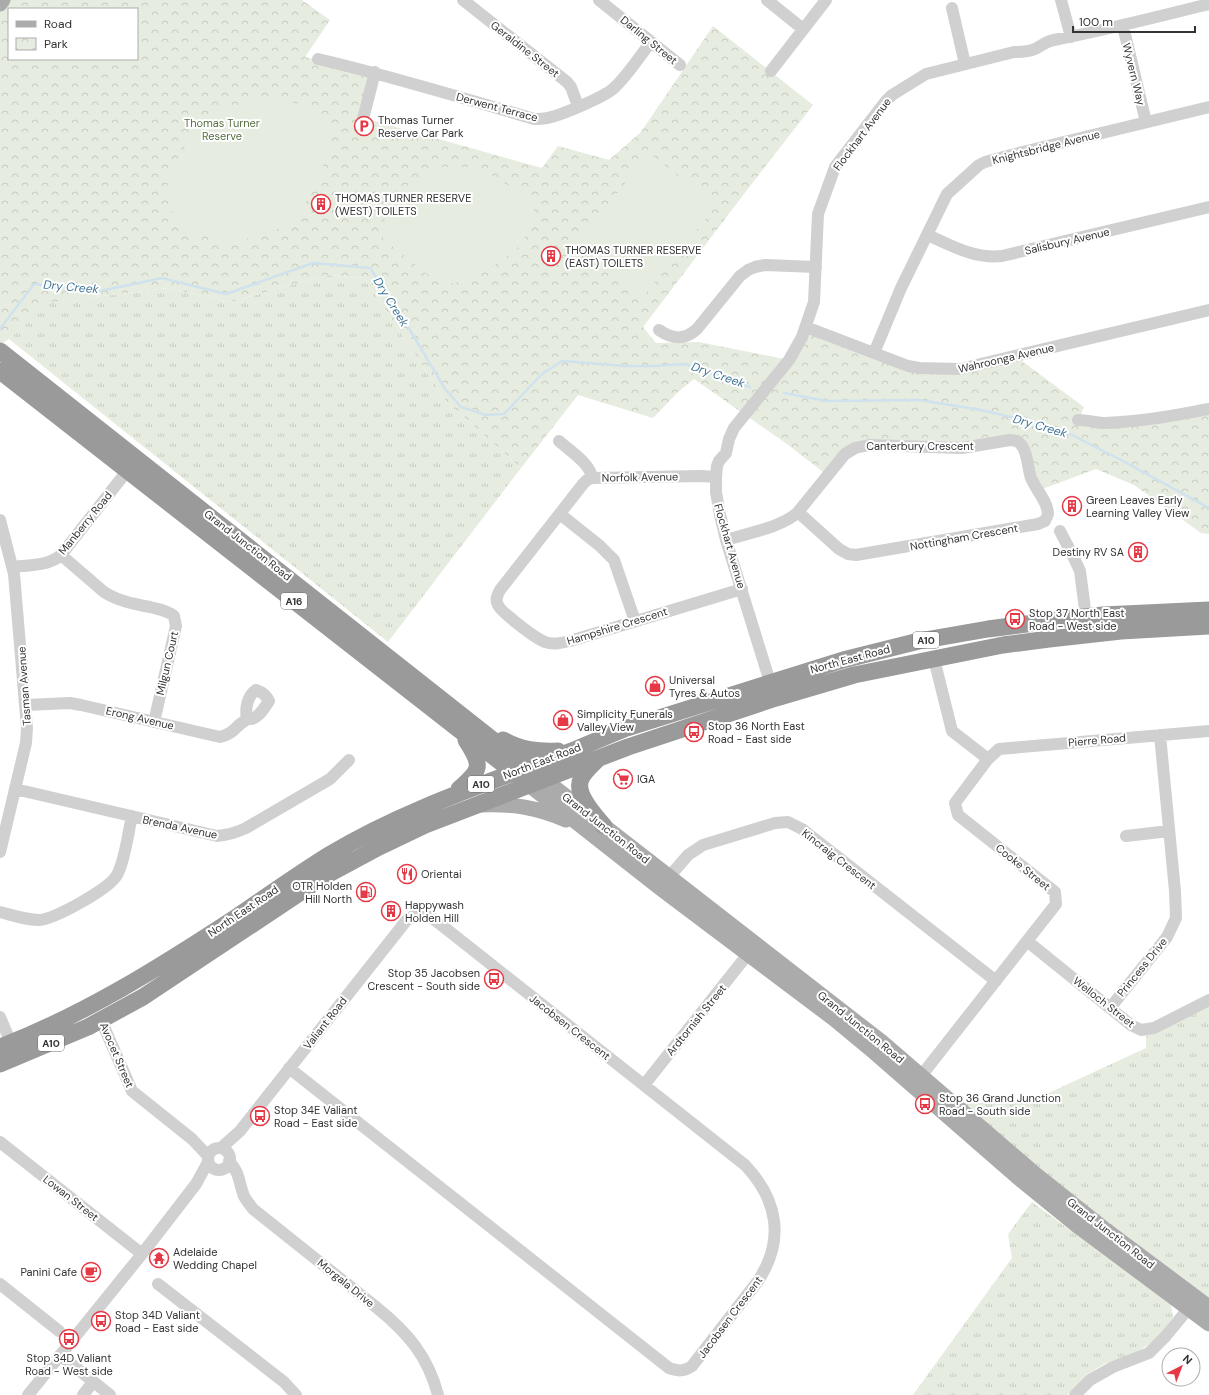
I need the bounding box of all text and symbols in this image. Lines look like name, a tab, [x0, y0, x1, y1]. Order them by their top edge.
legend	[8, 8, 138, 60]
scale bar	[1073, 8, 1195, 34]
street label: Darling Street	[618, 13, 680, 67]
text: 100 m	[1079, 14, 1113, 30]
text: Road	[44, 16, 72, 32]
street label: Geraldine Street	[488, 18, 562, 80]
text: Park	[44, 36, 68, 52]
street label: Wyvern Way	[1119, 41, 1149, 107]
street label: Derwent Terrace	[455, 89, 539, 125]
street label: Flockhart Avenue	[830, 95, 894, 173]
place label: Thomas Turner Reserve Car Park	[378, 113, 464, 140]
parking icon: Thomas Turner Reserve Car Park	[353, 115, 375, 137]
park label: Thomas Turner Reserve	[184, 116, 260, 143]
street label: Knightsbridge Avenue	[991, 127, 1101, 167]
place label: THOMAS TURNER RESERVE (WEST) TOILETS	[335, 191, 471, 218]
building icon: THOMAS TURNER RESERVE (WEST) TOILETS	[310, 193, 332, 215]
street label: Salisbury Avenue	[1023, 224, 1111, 258]
place label: THOMAS TURNER RESERVE (EAST) TOILETS	[565, 243, 701, 270]
building icon: THOMAS TURNER RESERVE (EAST) TOILETS	[540, 245, 562, 267]
water label: Dry Creek	[369, 274, 413, 331]
water label: Dry Creek	[43, 277, 100, 297]
street label: Wahroonga Avenue	[957, 340, 1055, 376]
water label: Dry Creek	[689, 358, 748, 392]
water label: Dry Creek	[1011, 411, 1070, 442]
street label: Canterbury Crescent	[866, 439, 974, 453]
street label: Norfolk Avenue	[602, 469, 678, 485]
street label: Manberry Road	[55, 488, 115, 558]
place label: Green Leaves Early Learning Valley View	[1086, 493, 1190, 520]
building icon: Green Leaves Early Learning Valley View	[1061, 495, 1083, 517]
street label: Flockhart Avenue	[711, 502, 749, 590]
street label: Grand Junction Road	[201, 507, 295, 584]
street label: Nottingham Crescent	[909, 521, 1019, 553]
building icon: Destiny RV SA	[1127, 541, 1149, 563]
place label: Destiny RV SA	[1053, 545, 1124, 559]
road number: A16	[281, 593, 307, 609]
street label: Hampshire Crescent	[565, 604, 669, 648]
place label: Stop 37 North East Road - West side	[1029, 606, 1125, 633]
bus stop icon: Stop 37 North East Road - West side	[1004, 608, 1026, 630]
street label: Milgun Court	[153, 630, 181, 696]
road number: A10	[913, 632, 939, 648]
street label: North East Road	[809, 642, 892, 676]
street label: Tasman Avenue	[14, 646, 34, 726]
place label: Universal Tyres & Autos	[669, 673, 740, 700]
shop icon: Universal Tyres & Autos	[644, 675, 666, 697]
street label: Erong Avenue	[105, 703, 175, 733]
place label: Simplicity Funerals Valley View	[577, 707, 673, 734]
shop icon: Simplicity Funerals Valley View	[552, 709, 574, 731]
place label: Stop 36 North East Road - East side	[708, 719, 805, 746]
bus stop icon: Stop 36 North East Road - East side	[683, 721, 705, 743]
street label: Pierre Road	[1068, 730, 1127, 750]
street label: North East Road	[501, 740, 583, 782]
supermarket icon: IGA	[612, 768, 634, 790]
place label: IGA	[637, 772, 655, 786]
road number: A10	[468, 776, 494, 792]
street label: Grand Junction Road	[559, 790, 653, 867]
street label: Brenda Avenue	[141, 812, 219, 842]
street label: Kincraig Crescent	[799, 826, 879, 892]
street label: Cooke Street	[993, 841, 1053, 893]
restaurant icon: Orientai	[396, 863, 418, 885]
place label: Orientai	[421, 867, 462, 881]
place label: OTR Holden Hill North	[292, 879, 352, 906]
fuel station icon: OTR Holden Hill North	[355, 881, 377, 903]
street label: North East Road	[205, 882, 281, 940]
place label: Happywash Holden Hill	[405, 898, 464, 925]
building icon: Happywash Holden Hill	[380, 900, 402, 922]
street label: Princess Drive	[1114, 935, 1170, 999]
place label: Stop 35 Jacobsen Crescent - South side	[367, 966, 480, 993]
bus stop icon: Stop 35 Jacobsen Crescent - South side	[483, 968, 505, 990]
street label: Welloch Street	[1070, 974, 1138, 1030]
street label: Ardtornish Street	[663, 982, 729, 1058]
street label: Grand Junction Road	[815, 988, 907, 1066]
street label: Jacobsen Crescent	[527, 991, 613, 1063]
street label: Valiant Road	[300, 994, 350, 1052]
street label: Avocet Street	[97, 1020, 137, 1090]
road number: A10	[38, 1035, 64, 1051]
place label: Stop 36 Grand Junction Road - South side	[939, 1091, 1061, 1118]
bus stop icon: Stop 36 Grand Junction Road - South side	[914, 1093, 936, 1115]
place label: Stop 34E Valiant Road - East side	[274, 1103, 358, 1130]
bus stop icon: Stop 34E Valiant Road - East side	[249, 1105, 271, 1127]
street label: Lowan Street	[40, 1172, 102, 1224]
street label: Grand Junction Road	[1064, 1195, 1158, 1272]
place label: Adelaide Wedding Chapel	[173, 1245, 257, 1272]
temple icon: Adelaide Wedding Chapel	[148, 1247, 170, 1269]
street label: Morgala Drive	[315, 1256, 377, 1310]
cafe icon: Panini Cafe	[80, 1261, 102, 1283]
place label: Panini Cafe	[20, 1265, 77, 1279]
street label: Jacobsen Crescent	[695, 1273, 765, 1361]
place label: Stop 34D Valiant Road - East side	[115, 1308, 200, 1335]
bus stop icon: Stop 34D Valiant Road - East side	[90, 1310, 112, 1332]
bus stop icon: Stop 34D Valiant Road - West side	[58, 1328, 80, 1350]
north arrow	[1161, 1347, 1201, 1387]
place label: Stop 34D Valiant Road - West side	[25, 1351, 113, 1378]
text: N	[1180, 1352, 1195, 1367]

